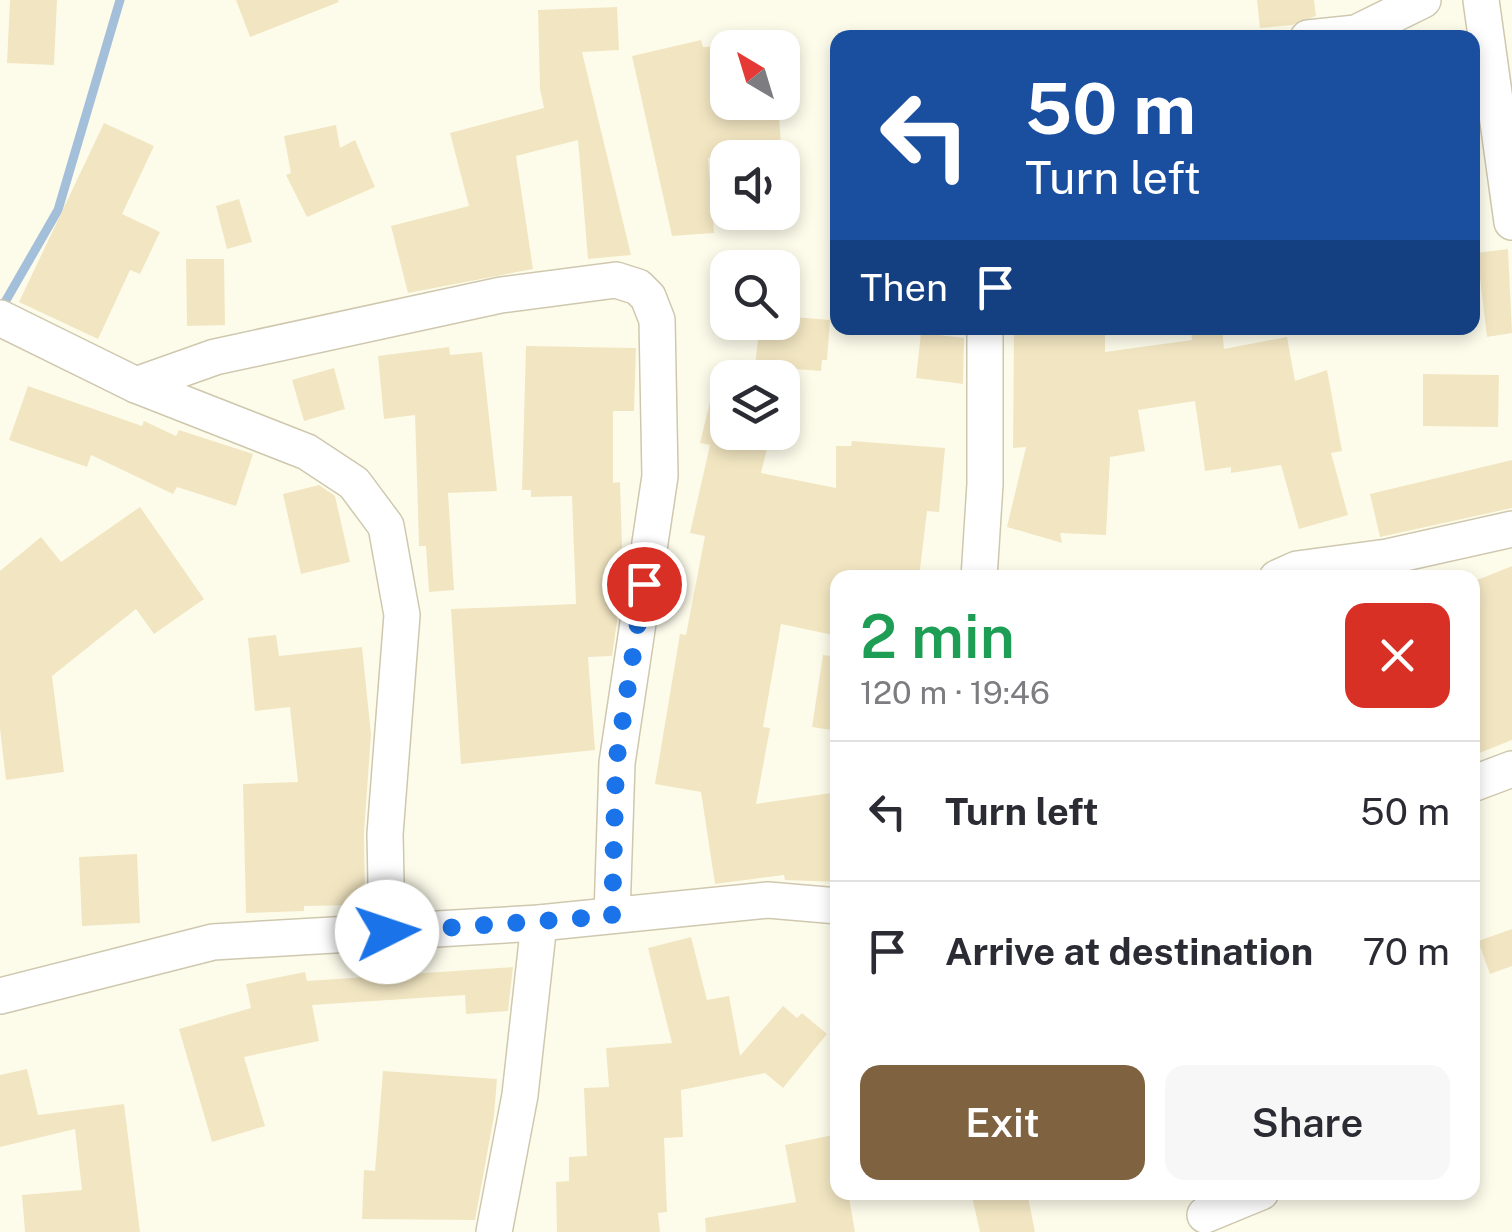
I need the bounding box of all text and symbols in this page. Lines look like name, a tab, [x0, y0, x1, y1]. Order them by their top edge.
north arrow	[710, 30, 800, 120]
map controls	[710, 30, 800, 450]
text: 50 m	[1025, 67, 1196, 150]
icon: left	[860, 70, 990, 200]
button: sound	[710, 140, 800, 230]
text: Turn left	[1025, 151, 1201, 204]
button: search	[710, 250, 800, 340]
icon: arrive	[968, 260, 1023, 315]
text: Then	[860, 265, 948, 310]
button: layers	[710, 360, 800, 450]
pin	[602, 542, 687, 627]
icon: arrive	[617, 557, 672, 612]
text: 2 min	[860, 601, 1015, 672]
button: close	[1345, 603, 1450, 708]
text: 120 m · 19:46	[860, 674, 1050, 711]
icon: left	[860, 784, 915, 839]
text: Turn left	[945, 789, 1099, 834]
text: 50 m	[1360, 789, 1450, 834]
position arrow	[335, 880, 439, 984]
icon: arrive	[860, 924, 915, 979]
text: Arrive at destination	[945, 929, 1313, 974]
text: 70 m	[1363, 929, 1450, 974]
button: Exit	[860, 1065, 1145, 1180]
button: Share	[1165, 1065, 1450, 1180]

